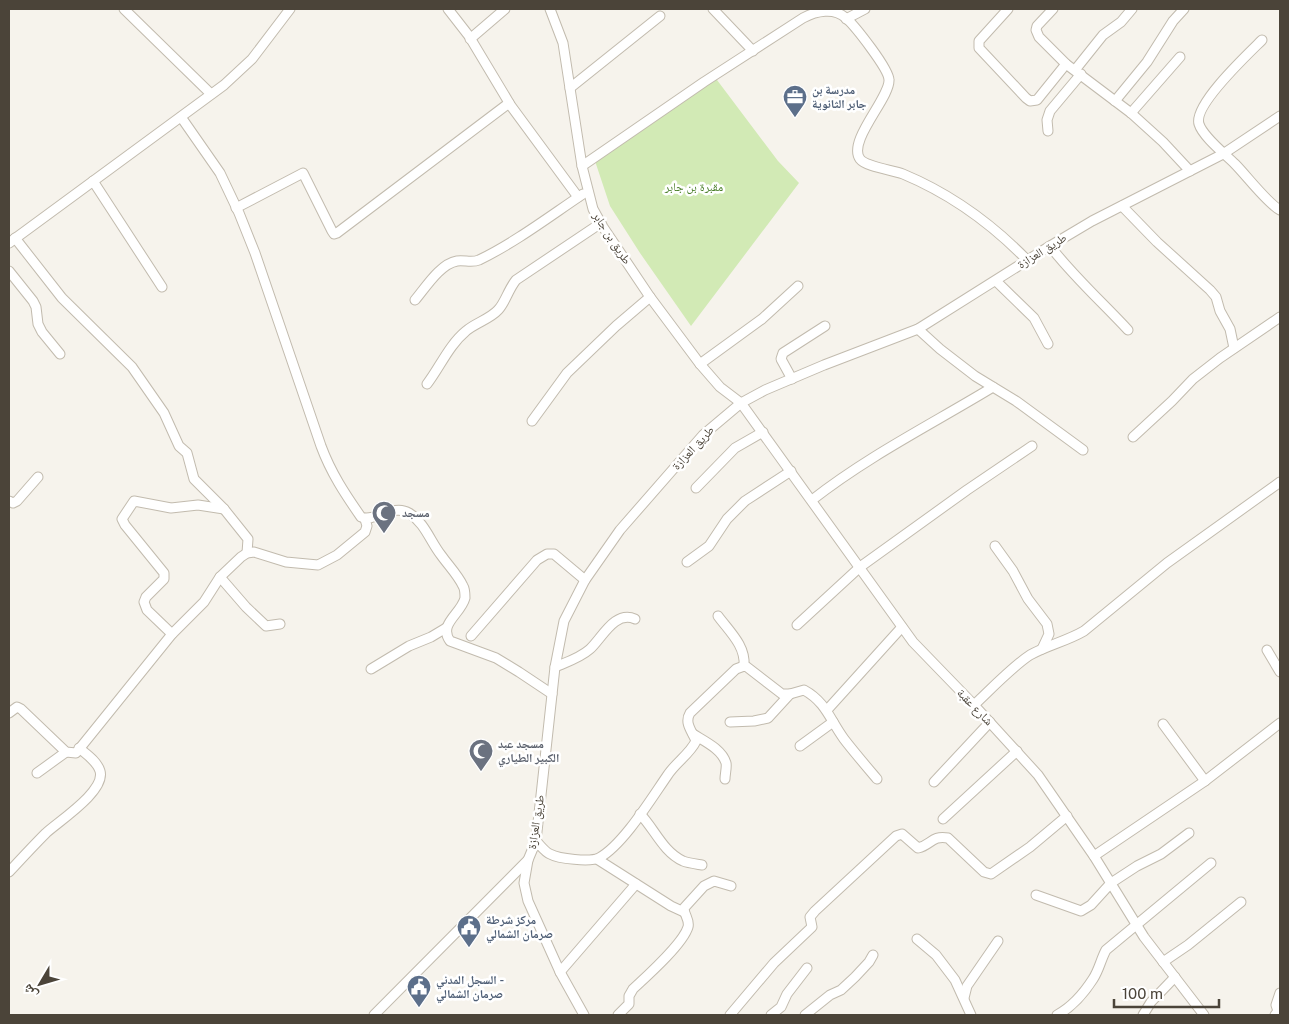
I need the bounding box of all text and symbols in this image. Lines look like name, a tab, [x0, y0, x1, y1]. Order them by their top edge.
place label: مدرسة بن جابر الثانوية	[812, 83, 867, 111]
office icon: مدرسة بن جابر الثانوية	[782, 84, 808, 118]
park label: مقبرة بن جابر	[664, 180, 723, 194]
street label: طريق بن جابر	[589, 208, 634, 267]
street label: طريق العزازة	[1015, 230, 1069, 272]
street label: طريق العزازة	[669, 423, 717, 473]
mosque icon: مسجد	[371, 500, 397, 534]
place label: مسجد	[402, 506, 430, 520]
street label: شارع عقبة	[953, 686, 996, 729]
place label: مسجد عبد الكبير الطياري	[498, 737, 559, 768]
mosque icon: مسجد عبد الكبير الطياري	[468, 738, 494, 772]
street label: طريق العزازة	[525, 794, 547, 850]
place label: مركز شرطة صرمان الشمالي	[486, 913, 553, 944]
public building icon: مركز شرطة صرمان الشمالي	[456, 914, 482, 948]
north arrow	[15, 959, 65, 1009]
place label: السجل المدني - صرمان الشمالي	[436, 973, 503, 1004]
public building icon: السجل المدني - صرمان الشمالي	[406, 974, 432, 1008]
scale bar	[1114, 976, 1219, 1008]
text: ش	[19, 980, 41, 1003]
text: 100 m	[1122, 985, 1163, 1002]

